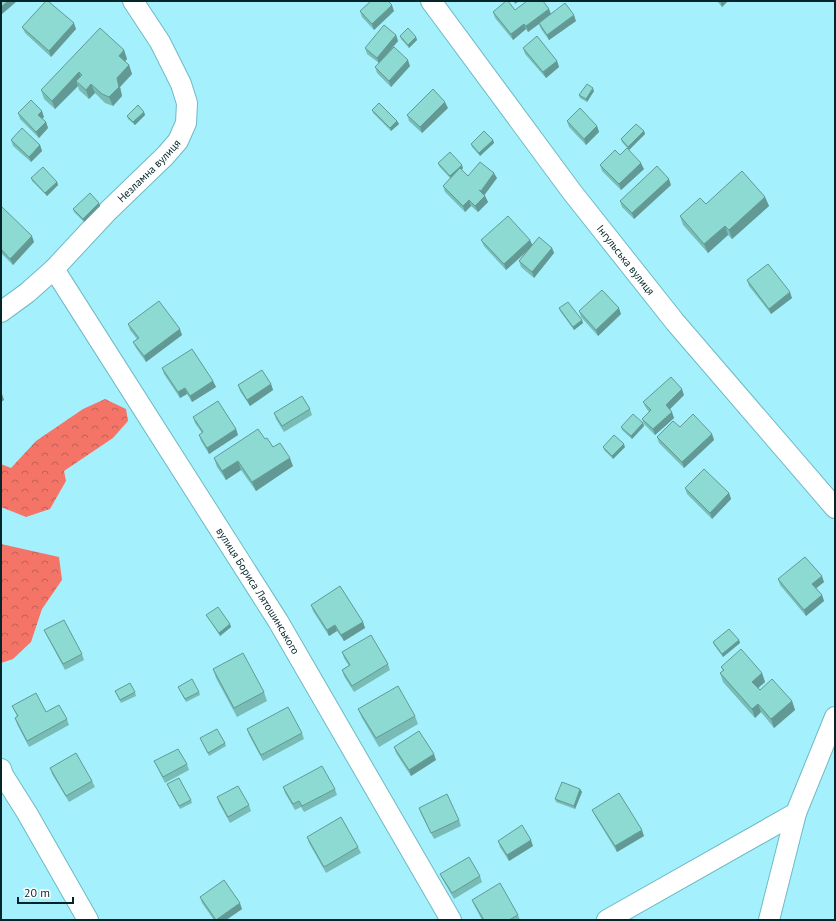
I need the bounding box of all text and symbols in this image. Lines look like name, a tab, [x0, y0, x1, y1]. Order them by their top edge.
street label: Незламна вулиця	[114, 136, 183, 205]
street label: Інгульська вулиця	[594, 222, 658, 298]
street label: вулиця Бориса Лятошинського	[213, 525, 303, 657]
scale bar	[18, 879, 73, 905]
text: 20 m	[24, 885, 50, 900]

